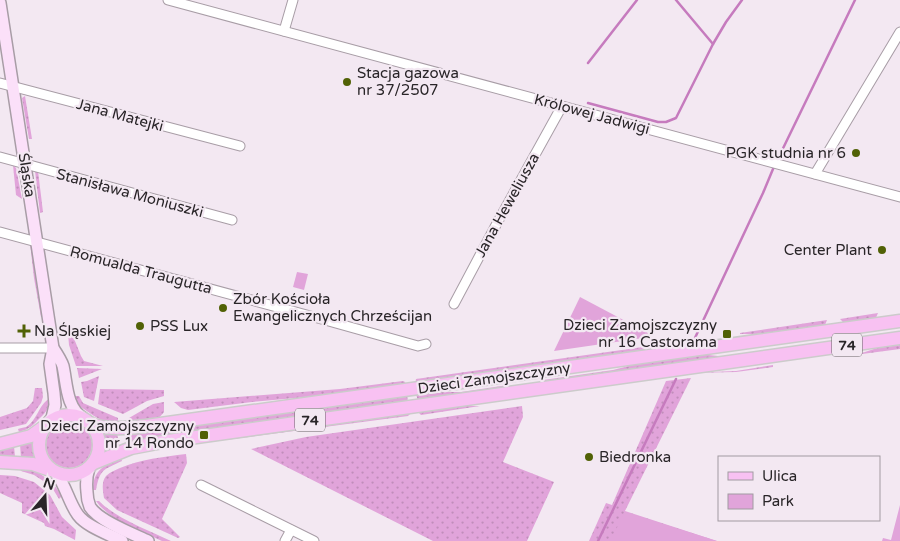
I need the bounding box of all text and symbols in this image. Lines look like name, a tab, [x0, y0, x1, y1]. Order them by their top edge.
place label: Stacja gazowa nr 37/2507	[357, 64, 459, 99]
marker: Stacja gazowa nr 37/2507	[341, 76, 353, 88]
street label: Królowej Jadwigi	[532, 90, 652, 138]
street label: Jana Matejki	[74, 95, 166, 135]
place label: PGK studnia nr 6	[726, 144, 846, 162]
marker: PGK studnia nr 6	[850, 147, 862, 159]
street label: Jana Heweliusza	[471, 150, 543, 260]
street label: Śląska	[15, 151, 39, 199]
street label: Stanisława Moniuszki	[55, 165, 205, 221]
place label: Center Plant	[784, 241, 872, 259]
street label: Romualda Traugutta	[68, 242, 214, 298]
marker: Center Plant	[876, 244, 888, 256]
place label: Zbór Kościoła Ewangelicznych Chrześcijan	[233, 290, 432, 325]
marker: Zbór Kościoła Ewangelicznych Chrześcijan	[217, 302, 229, 314]
place label: Dzieci Zamojszczyzny nr 16 Castorama	[563, 316, 717, 351]
place label: PSS Lux	[150, 317, 208, 335]
marker: PSS Lux	[134, 320, 146, 332]
place label: Na Śląskiej	[34, 322, 111, 340]
marker: Na Śląskiej	[18, 325, 30, 337]
marker: Dzieci Zamojszczyzny nr 16 Castorama	[721, 328, 733, 340]
road number: 74	[832, 334, 862, 356]
street label: Dzieci Zamojszczyzny	[416, 358, 572, 398]
road number: 74	[295, 408, 325, 432]
place label: Dzieci Zamojszczyzny nr 14 Rondo	[40, 417, 194, 452]
marker: Dzieci Zamojszczyzny nr 14 Rondo	[198, 429, 210, 441]
place label: Biedronka	[599, 448, 671, 466]
marker: Biedronka	[583, 451, 595, 463]
legend	[718, 456, 880, 521]
text: Ulica	[762, 467, 797, 485]
north arrow	[20, 471, 70, 521]
text: N	[41, 474, 57, 494]
text: Park	[762, 492, 794, 510]

